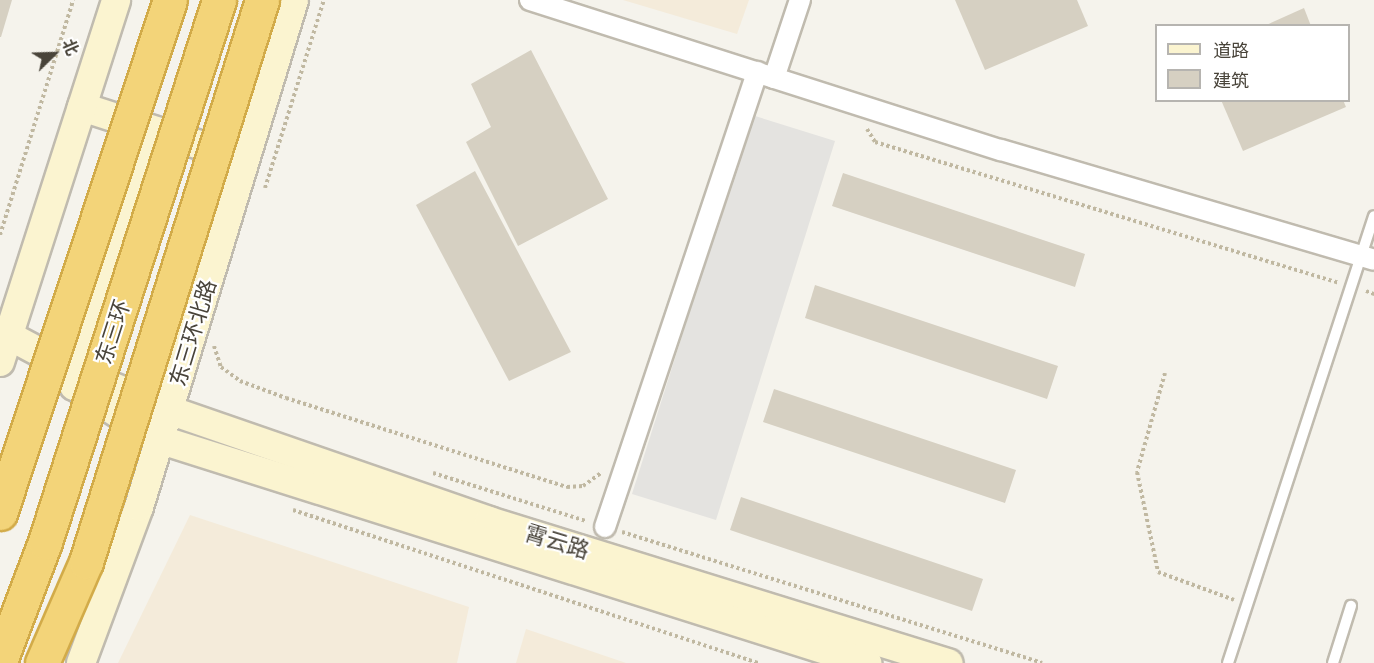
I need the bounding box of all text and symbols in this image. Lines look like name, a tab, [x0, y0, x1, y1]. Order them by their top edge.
north arrow	[24, 24, 84, 84]
legend	[1155, 24, 1350, 102]
text: 北	[58, 36, 83, 58]
text: 道路	[1213, 39, 1249, 62]
text: 建筑	[1213, 69, 1249, 92]
street label: 东三环北路	[164, 277, 222, 389]
street label: 东三环	[90, 297, 136, 367]
street label: 霄云路	[522, 520, 592, 564]

